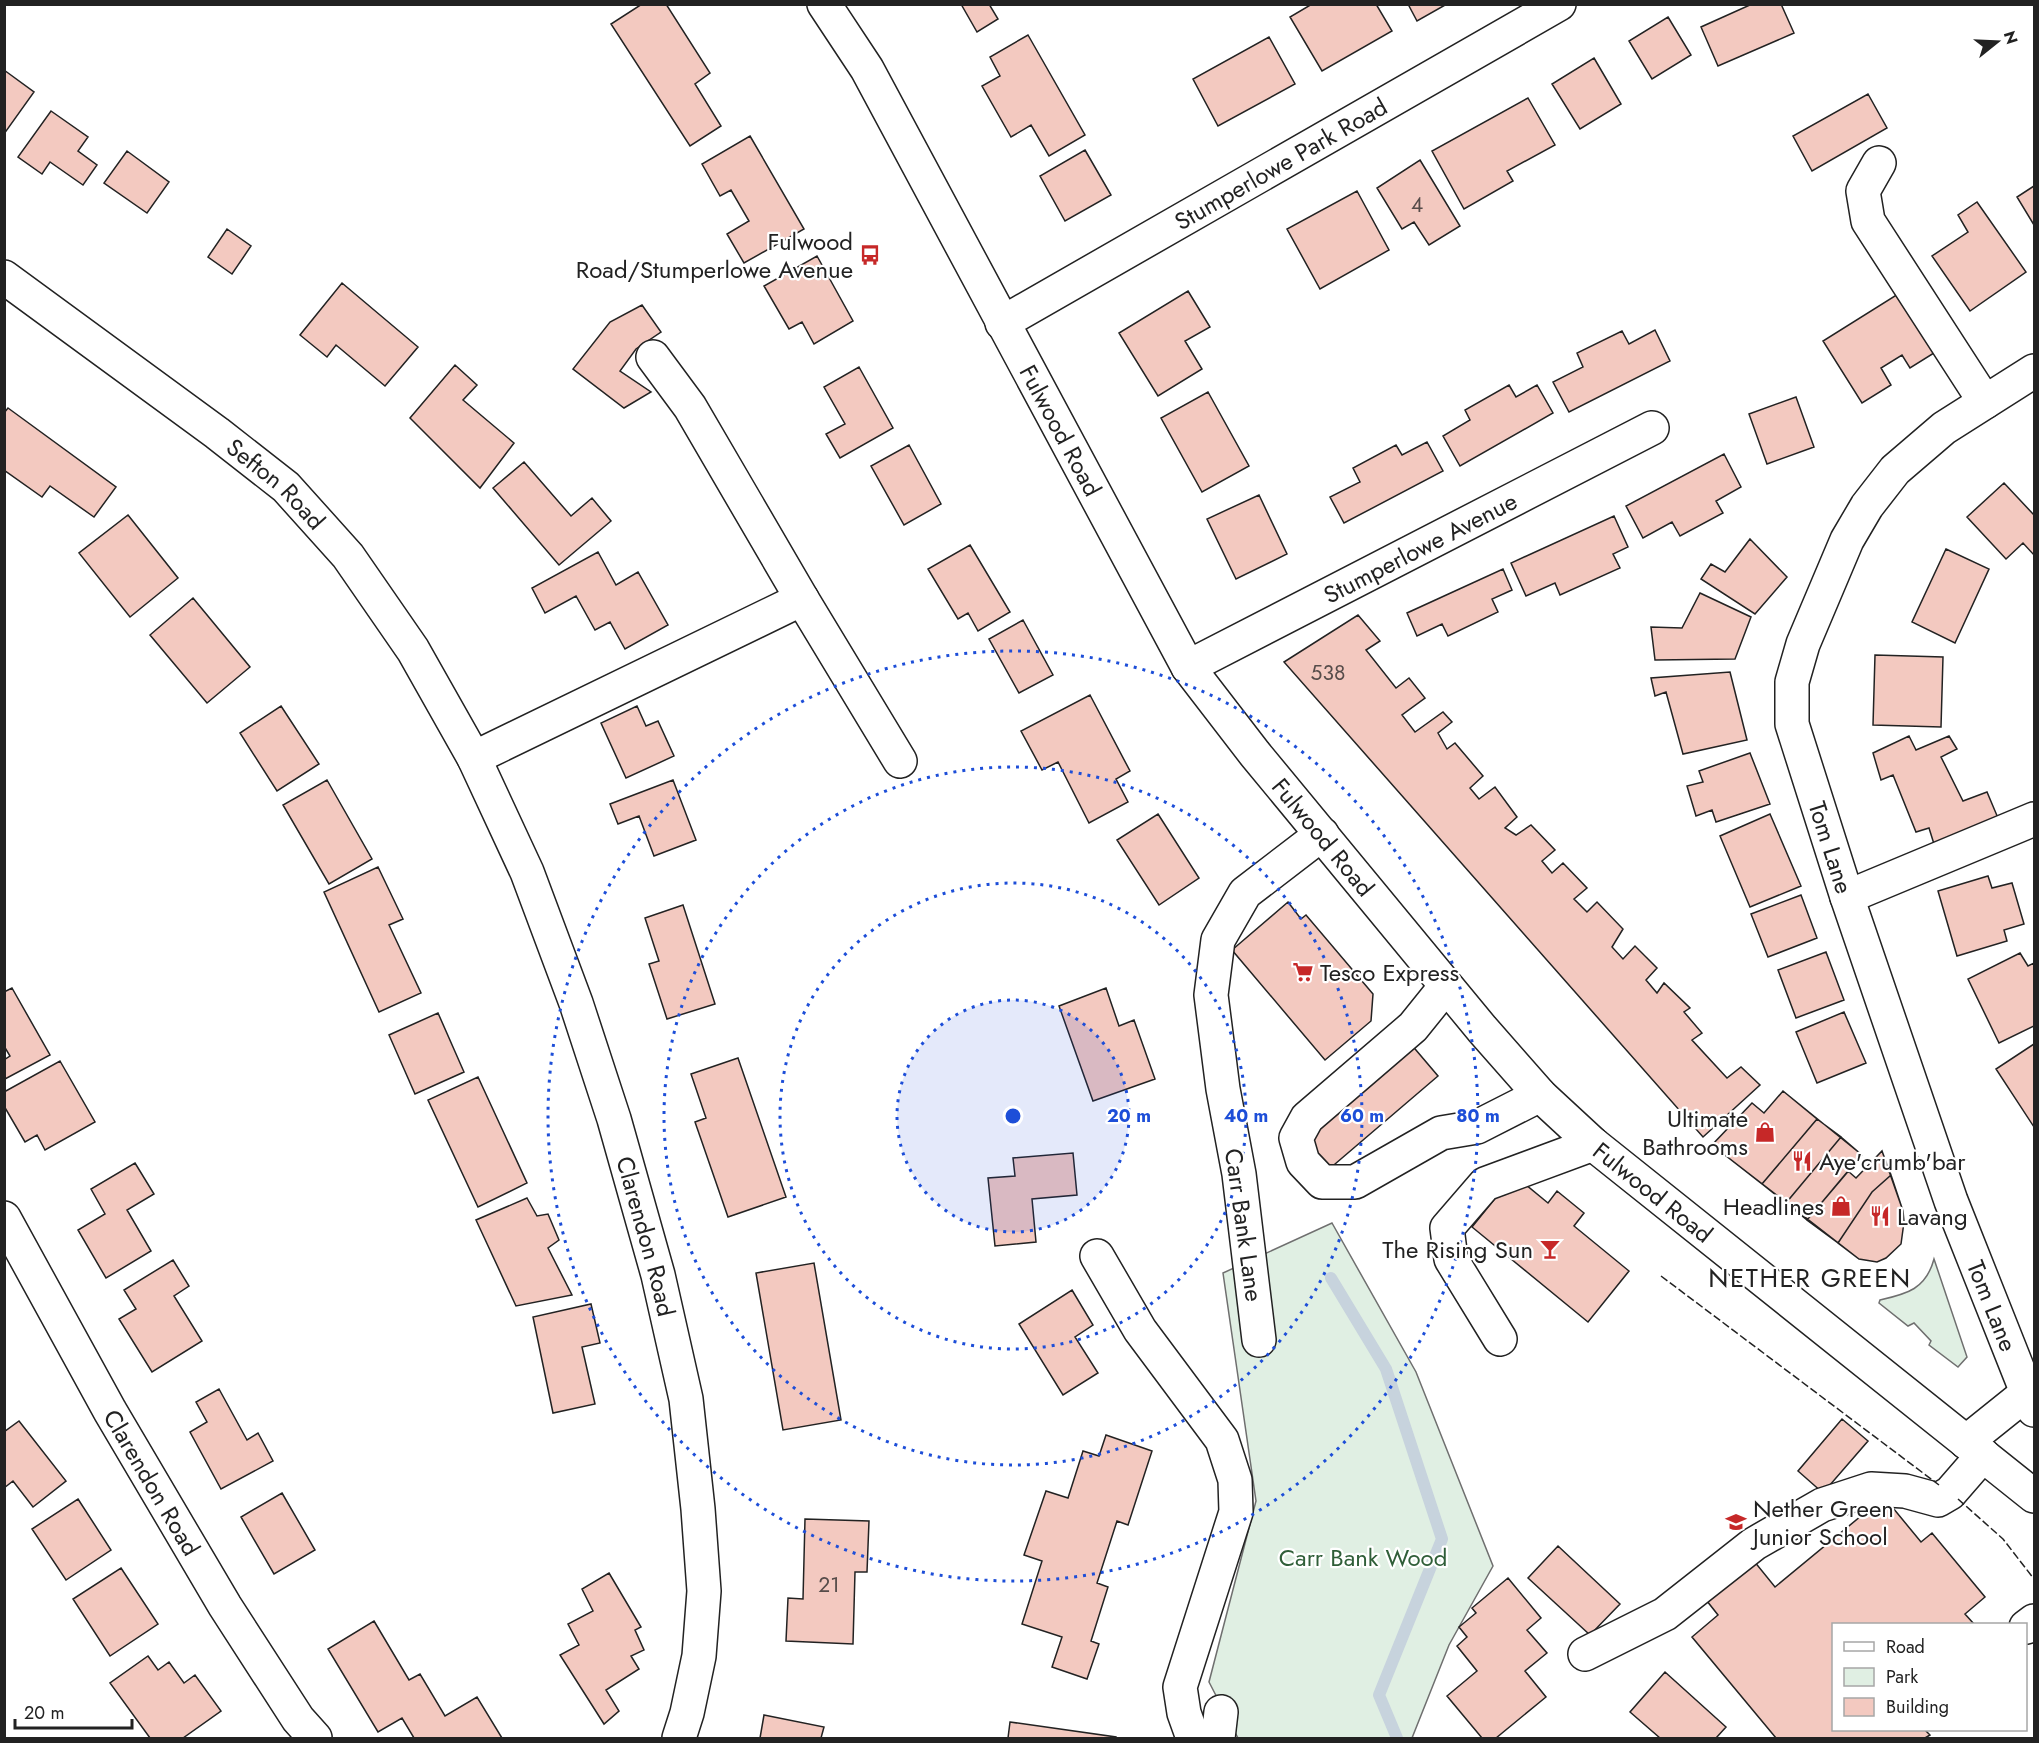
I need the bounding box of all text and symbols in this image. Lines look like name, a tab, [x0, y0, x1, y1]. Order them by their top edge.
north arrow	[1967, 12, 2027, 72]
text: N	[1998, 28, 2024, 47]
street label: Stumperlowe Park Road	[1168, 89, 1393, 238]
house number: 4	[1411, 190, 1423, 220]
place label: Fulwood Road/Stumperlowe Avenue	[576, 224, 853, 287]
bus stop icon: Fulwood Road/Stumperlowe Avenue	[858, 243, 882, 267]
street label: Fulwood Road	[1011, 358, 1111, 502]
street label: Sefton Road	[219, 429, 334, 537]
street label: Stumperlowe Avenue	[1317, 483, 1523, 612]
house number: 538	[1311, 658, 1345, 688]
street label: Fulwood Road	[1264, 770, 1383, 904]
street label: Tom Lane	[1800, 797, 1862, 898]
place label: Tesco Express	[1320, 955, 1459, 990]
supermarket icon: Tesco Express	[1291, 960, 1315, 984]
place label: Ultimate Bathrooms	[1642, 1101, 1748, 1164]
text: 20 m	[1107, 1103, 1151, 1129]
text: 40 m	[1224, 1103, 1268, 1129]
text: 60 m	[1340, 1103, 1384, 1129]
text: 80 m	[1456, 1103, 1500, 1129]
centre of rings	[1003, 1106, 1023, 1126]
shop icon: Ultimate Bathrooms	[1753, 1120, 1777, 1144]
street label: Fulwood Road	[1586, 1133, 1721, 1251]
place label: Aye'crumb'bar	[1819, 1144, 1966, 1179]
street label: Carr Bank Lane	[1216, 1146, 1272, 1304]
restaurant icon: Aye'crumb'bar	[1790, 1149, 1814, 1173]
street label: Clarendon Road	[608, 1152, 684, 1320]
place label: Headlines	[1723, 1189, 1824, 1224]
shop icon: Headlines	[1829, 1194, 1853, 1218]
place label: Lavang	[1897, 1199, 1968, 1234]
restaurant icon: Lavang	[1868, 1204, 1892, 1228]
place label: The Rising Sun	[1382, 1232, 1533, 1267]
bar icon: The Rising Sun	[1538, 1237, 1562, 1261]
street label: Tom Lane	[1959, 1255, 2026, 1356]
district label: NETHER GREEN	[1708, 1259, 1912, 1297]
street label: Clarendon Road	[95, 1402, 209, 1562]
place label: Nether Green Junior School	[1750, 1491, 1894, 1554]
school or university icon: Nether Green Junior School	[1724, 1510, 1748, 1534]
park label: Carr Bank Wood	[1279, 1540, 1447, 1575]
house number: 21	[818, 1570, 840, 1600]
legend	[1832, 1623, 2027, 1731]
text: Road	[1886, 1634, 1925, 1660]
text: Park	[1886, 1664, 1918, 1690]
scale bar	[15, 1692, 132, 1730]
text: Building	[1886, 1694, 1949, 1720]
text: 20 m	[24, 1700, 64, 1726]

